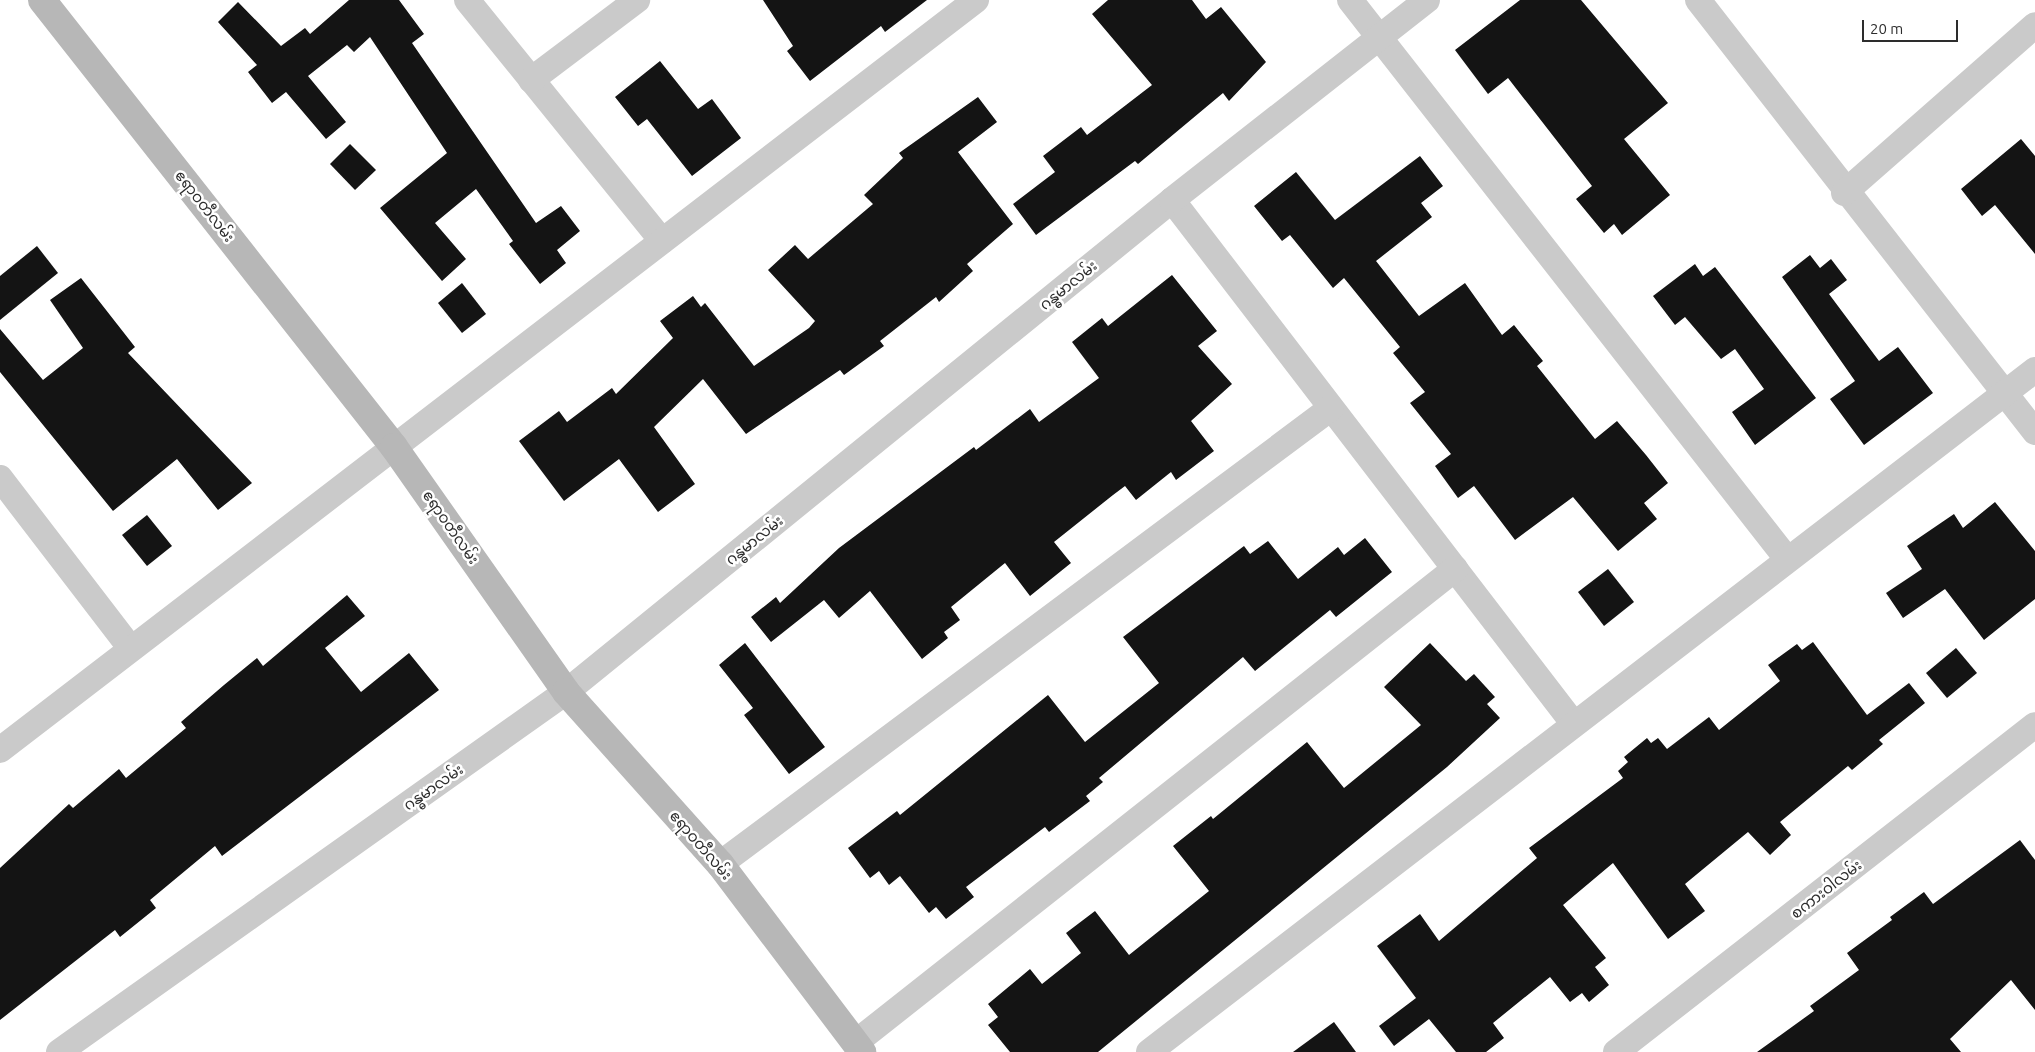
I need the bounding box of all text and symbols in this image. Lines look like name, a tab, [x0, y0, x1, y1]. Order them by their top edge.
scale bar	[1865, 10, 1961, 42]
text: 20 m	[1870, 20, 1903, 37]
street label: ဧရာဝတီလမ်း	[171, 167, 239, 245]
street label: ဂန္ဓမာလမ်း	[1036, 256, 1100, 314]
street label: ဧရာဝတီလမ်း	[419, 487, 483, 567]
street label: ဂန္ဓမာလမ်း	[722, 511, 786, 569]
street label: ဂန္ဓမာလမ်း	[400, 760, 466, 814]
street label: ဧရာဝတီလမ်း	[666, 807, 736, 883]
street label: စကားဝါလမ်း	[1787, 856, 1865, 922]

